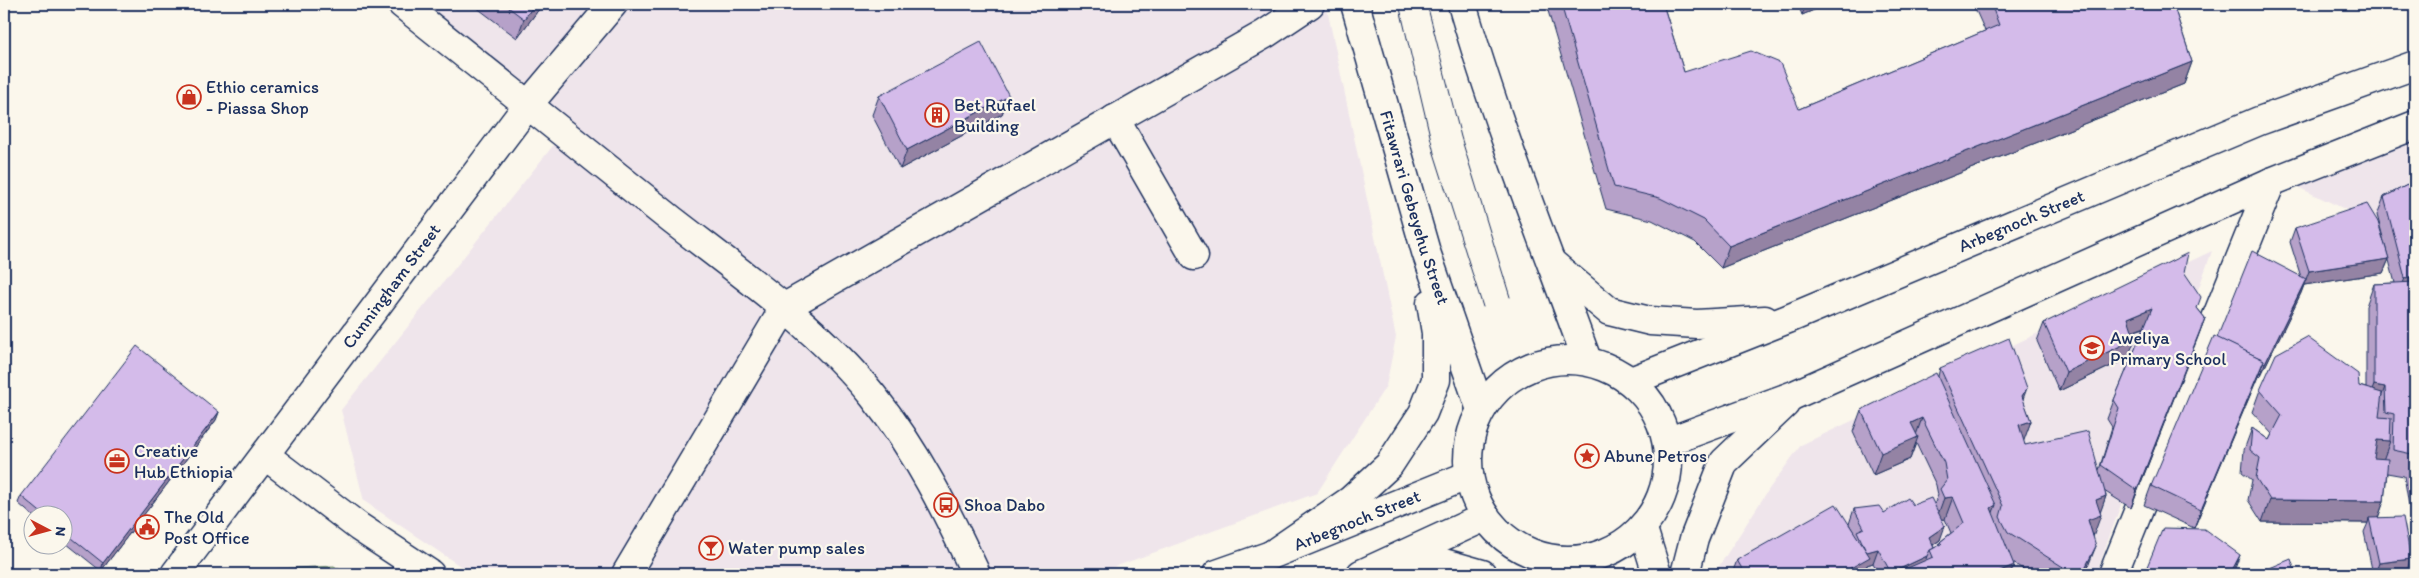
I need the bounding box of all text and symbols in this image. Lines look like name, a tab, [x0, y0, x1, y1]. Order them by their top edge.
place label: Ethio ceramics - Piassa Shop	[206, 76, 319, 119]
shop icon: Ethio ceramics - Piassa Shop	[176, 84, 202, 110]
place label: Bet Rufael Building	[954, 94, 1036, 137]
building icon: Bet Rufael Building	[924, 102, 950, 128]
street label: Fitawrari Gebeyehu Street	[1375, 108, 1455, 308]
street label: Arbegnoch Street	[1955, 185, 2088, 257]
street label: Cunningham Street	[337, 219, 446, 353]
place label: Aweliya Primary School	[2110, 327, 2226, 370]
school or university icon: Aweliya Primary School	[2079, 335, 2105, 361]
place label: Creative Hub Ethiopia	[134, 440, 233, 483]
place icon: Abune Petros	[1574, 443, 1600, 469]
place label: Abune Petros	[1604, 445, 1707, 467]
office icon: Creative Hub Ethiopia	[104, 448, 130, 474]
street label: Arbegnoch Street	[1290, 485, 1424, 556]
bus stop icon: Shoa Dabo	[933, 492, 959, 518]
place label: Shoa Dabo	[964, 494, 1045, 516]
north arrow	[22, 506, 72, 556]
place label: The Old Post Office	[164, 506, 250, 549]
public building icon: The Old Post Office	[134, 514, 160, 540]
text: N	[51, 526, 69, 537]
bar icon: Water pump sales	[698, 535, 724, 561]
place label: Water pump sales	[728, 537, 865, 559]

